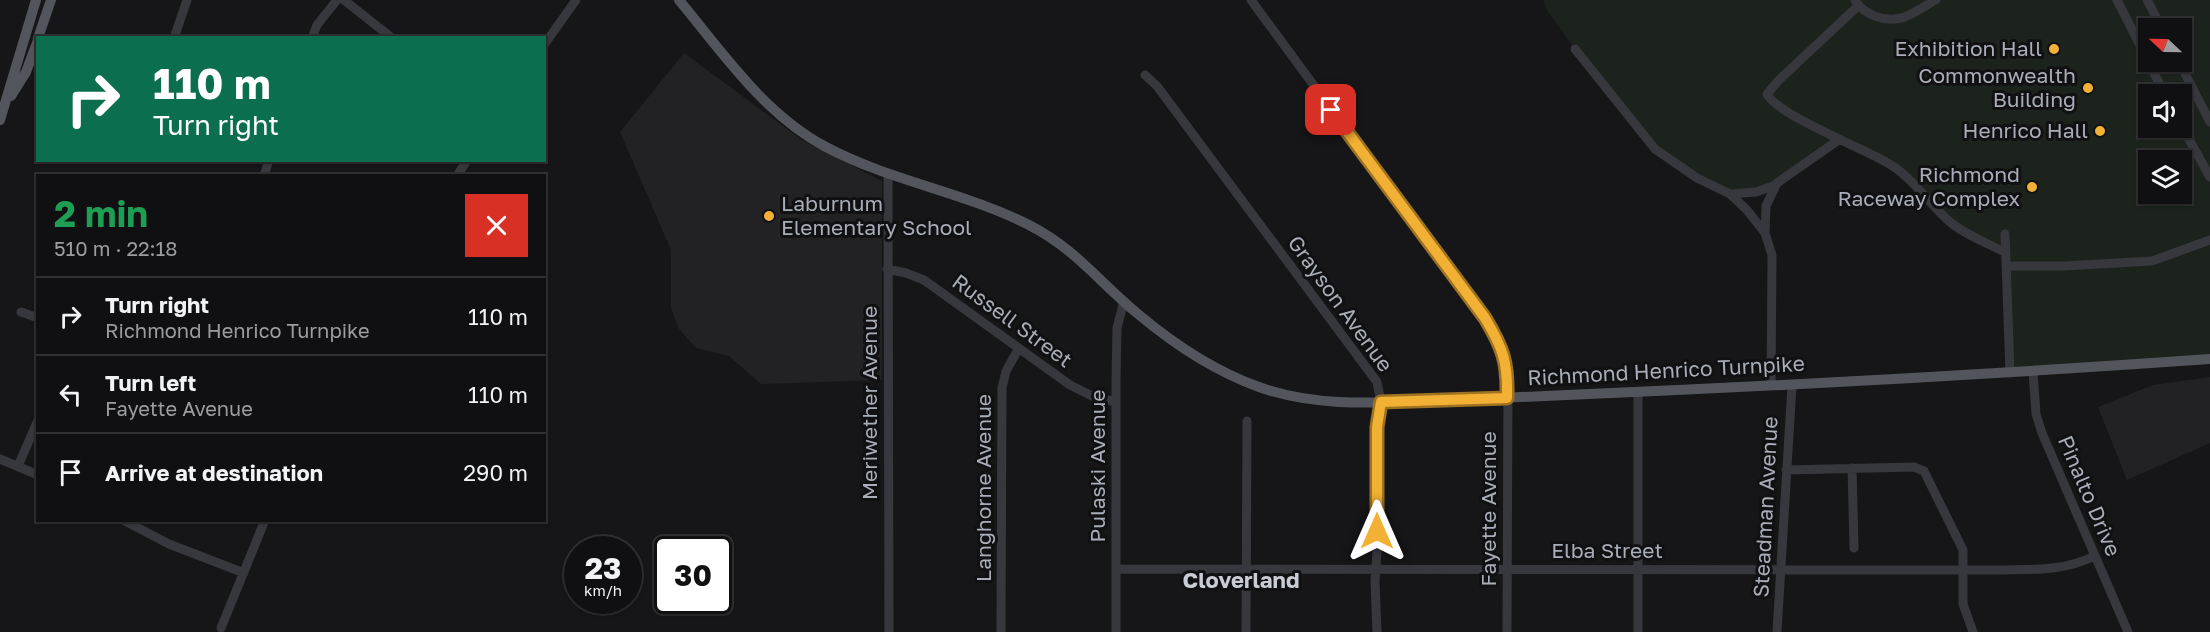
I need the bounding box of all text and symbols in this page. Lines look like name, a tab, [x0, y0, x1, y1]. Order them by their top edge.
north arrow	[2138, 18, 2192, 72]
map controls	[2138, 18, 2192, 204]
place label: Exhibition Hall	[1894, 35, 2042, 61]
marker: Exhibition Hall	[2047, 42, 2061, 56]
text: 110 m	[153, 58, 271, 108]
icon: right	[54, 60, 132, 138]
place label: Commonwealth Building	[1918, 62, 2076, 112]
marker: Commonwealth Building	[2081, 81, 2095, 95]
pin	[1305, 84, 1356, 135]
button: sound	[2138, 84, 2192, 138]
icon: arrive	[1314, 93, 1347, 126]
text: Turn right	[153, 109, 279, 141]
place label: Henrico Hall	[1963, 117, 2088, 143]
marker: Henrico Hall	[2093, 124, 2107, 138]
button: layers	[2138, 150, 2192, 204]
place label: Richmond Raceway Complex	[1837, 161, 2020, 211]
marker: Richmond Raceway Complex	[2025, 180, 2039, 194]
place label: Laburnum Elementary School	[781, 190, 972, 240]
text: 2 min	[54, 192, 148, 235]
button: close	[465, 194, 528, 257]
marker: Laburnum Elementary School	[762, 209, 776, 223]
street label: Grayson Avenue	[1283, 230, 1399, 377]
text: 510 m · 22:18	[54, 236, 178, 260]
street label: Russell Street	[948, 268, 1078, 372]
text: Turn right	[105, 291, 209, 318]
icon: right	[54, 300, 87, 333]
text: 110 m	[468, 303, 528, 330]
street label: Meriwether Avenue	[856, 306, 882, 500]
text: Richmond Henrico Turnpike	[105, 318, 370, 342]
street label: Richmond Henrico Turnpike	[1527, 350, 1805, 390]
text: Turn left	[105, 369, 196, 396]
icon: left	[54, 378, 87, 411]
text: 110 m	[468, 381, 528, 408]
street label: Pulaski Avenue	[1084, 389, 1110, 543]
street label: Langhorne Avenue	[970, 394, 996, 582]
text: Fayette Avenue	[105, 396, 253, 420]
street label: Steadman Avenue	[1747, 416, 1783, 598]
street label: Fayette Avenue	[1475, 431, 1501, 587]
street label: Pinalto Drive	[2053, 431, 2127, 560]
icon: arrive	[54, 456, 87, 489]
text: Arrive at destination	[105, 459, 323, 486]
text: 290 m	[463, 459, 528, 486]
position arrow	[1345, 499, 1409, 563]
speed limit sign: 30	[654, 536, 732, 614]
street label: Elba Street	[1551, 537, 1663, 563]
text: 23	[585, 550, 621, 586]
district label: Cloverland	[1183, 566, 1299, 593]
text: km/h	[584, 581, 622, 599]

